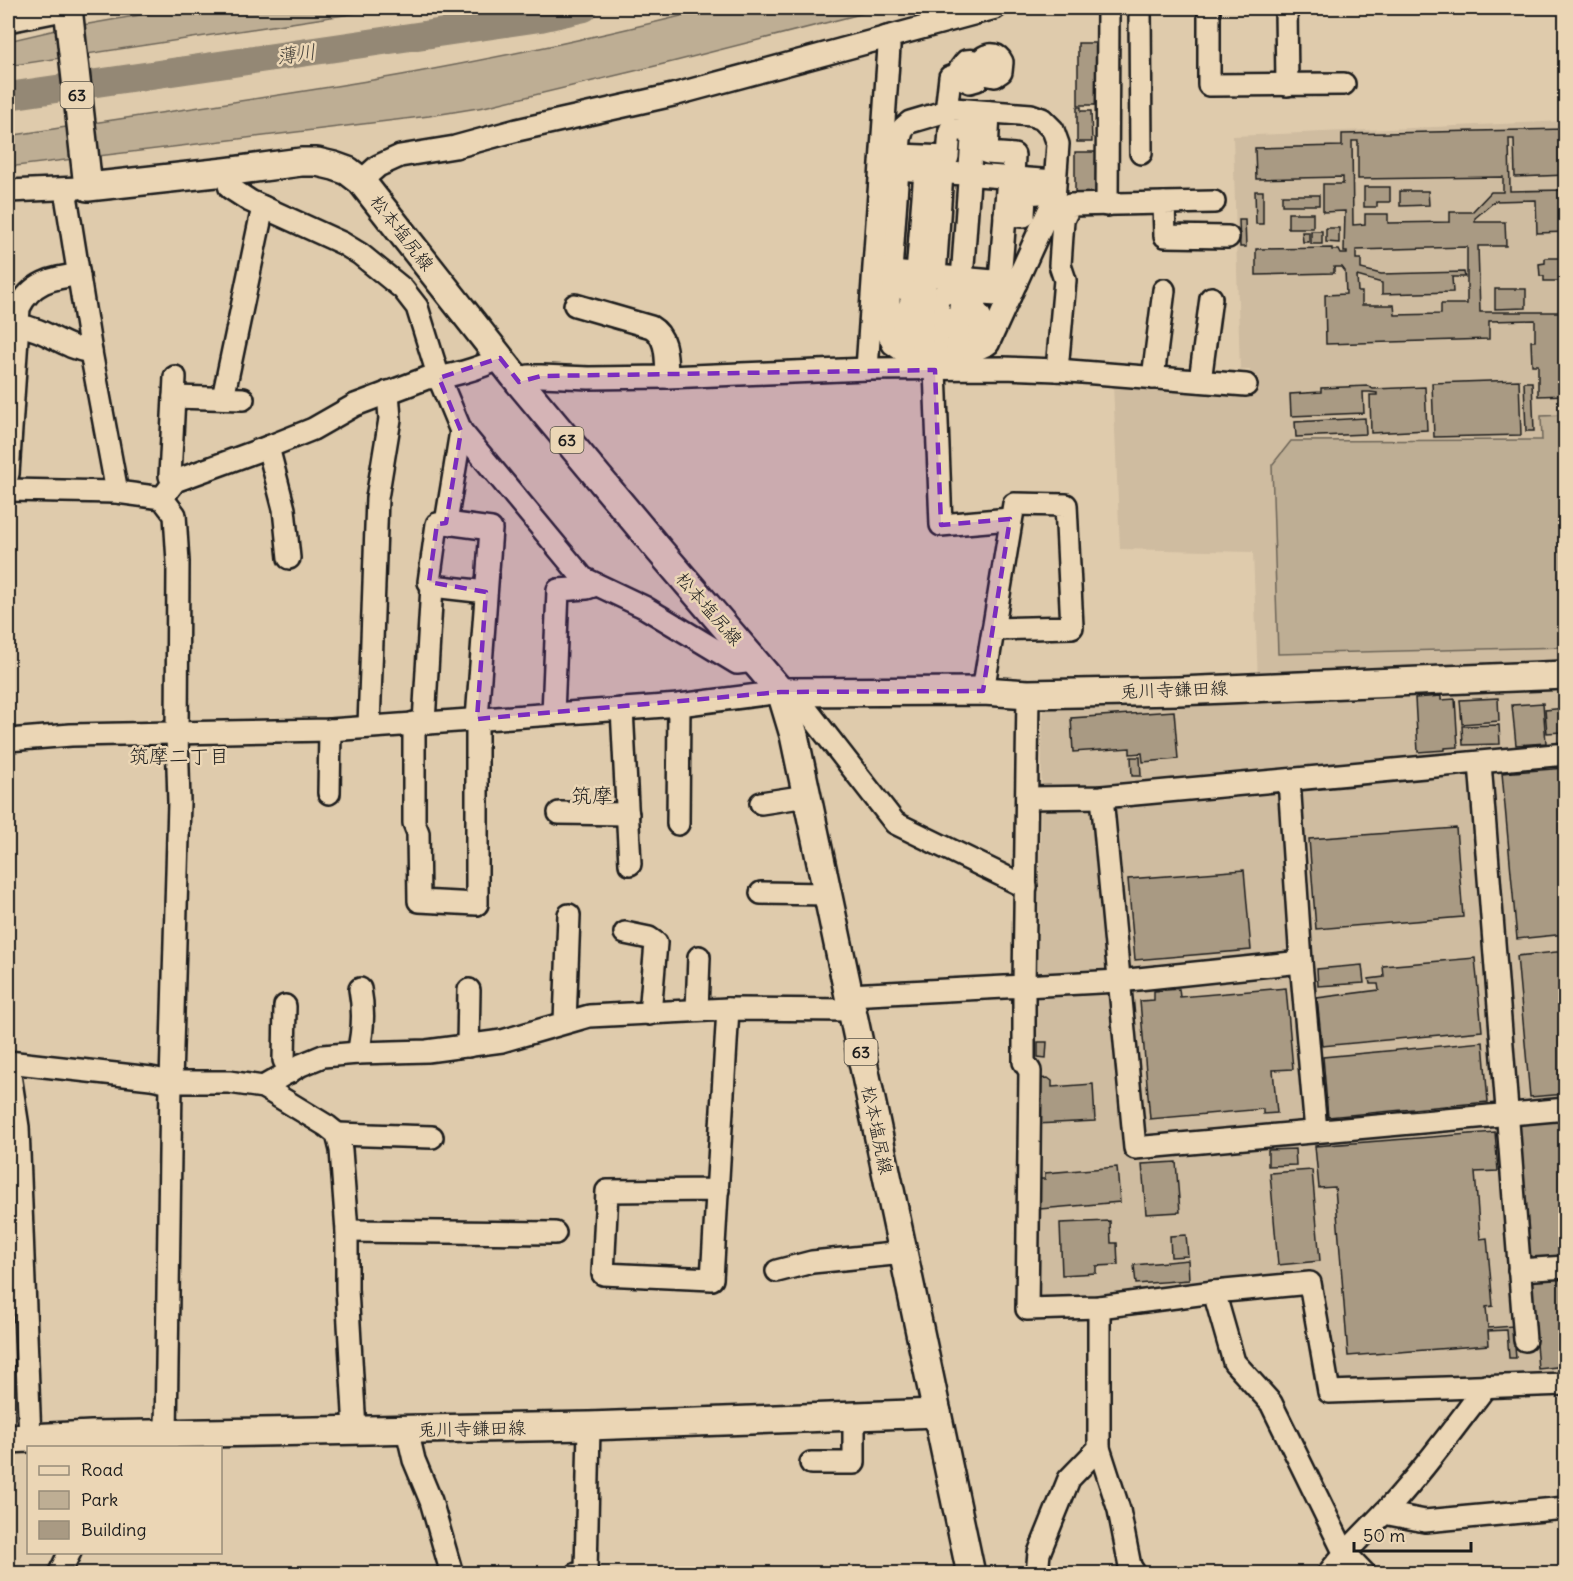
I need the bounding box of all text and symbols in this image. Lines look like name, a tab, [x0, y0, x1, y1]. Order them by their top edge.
water label: 薄川	[274, 38, 317, 69]
road number: 63	[60, 82, 94, 108]
street label: 松本塩尻線	[366, 190, 439, 275]
road number: 63	[550, 427, 584, 453]
street label: 松本塩尻線	[671, 567, 748, 650]
street label: 兎川寺鎌田線	[1120, 676, 1228, 703]
district label: 筑摩二丁目	[129, 743, 229, 768]
district label: 筑摩	[571, 782, 613, 809]
road number: 63	[844, 1039, 878, 1065]
street label: 松本塩尻線	[857, 1083, 898, 1176]
street label: 兎川寺鎌田線	[418, 1416, 526, 1441]
legend	[27, 1446, 222, 1554]
text: Road	[81, 1458, 124, 1481]
text: Park	[81, 1488, 118, 1511]
scale bar	[1354, 1515, 1471, 1553]
text: Building	[81, 1518, 146, 1541]
text: 50 m	[1363, 1524, 1405, 1547]

